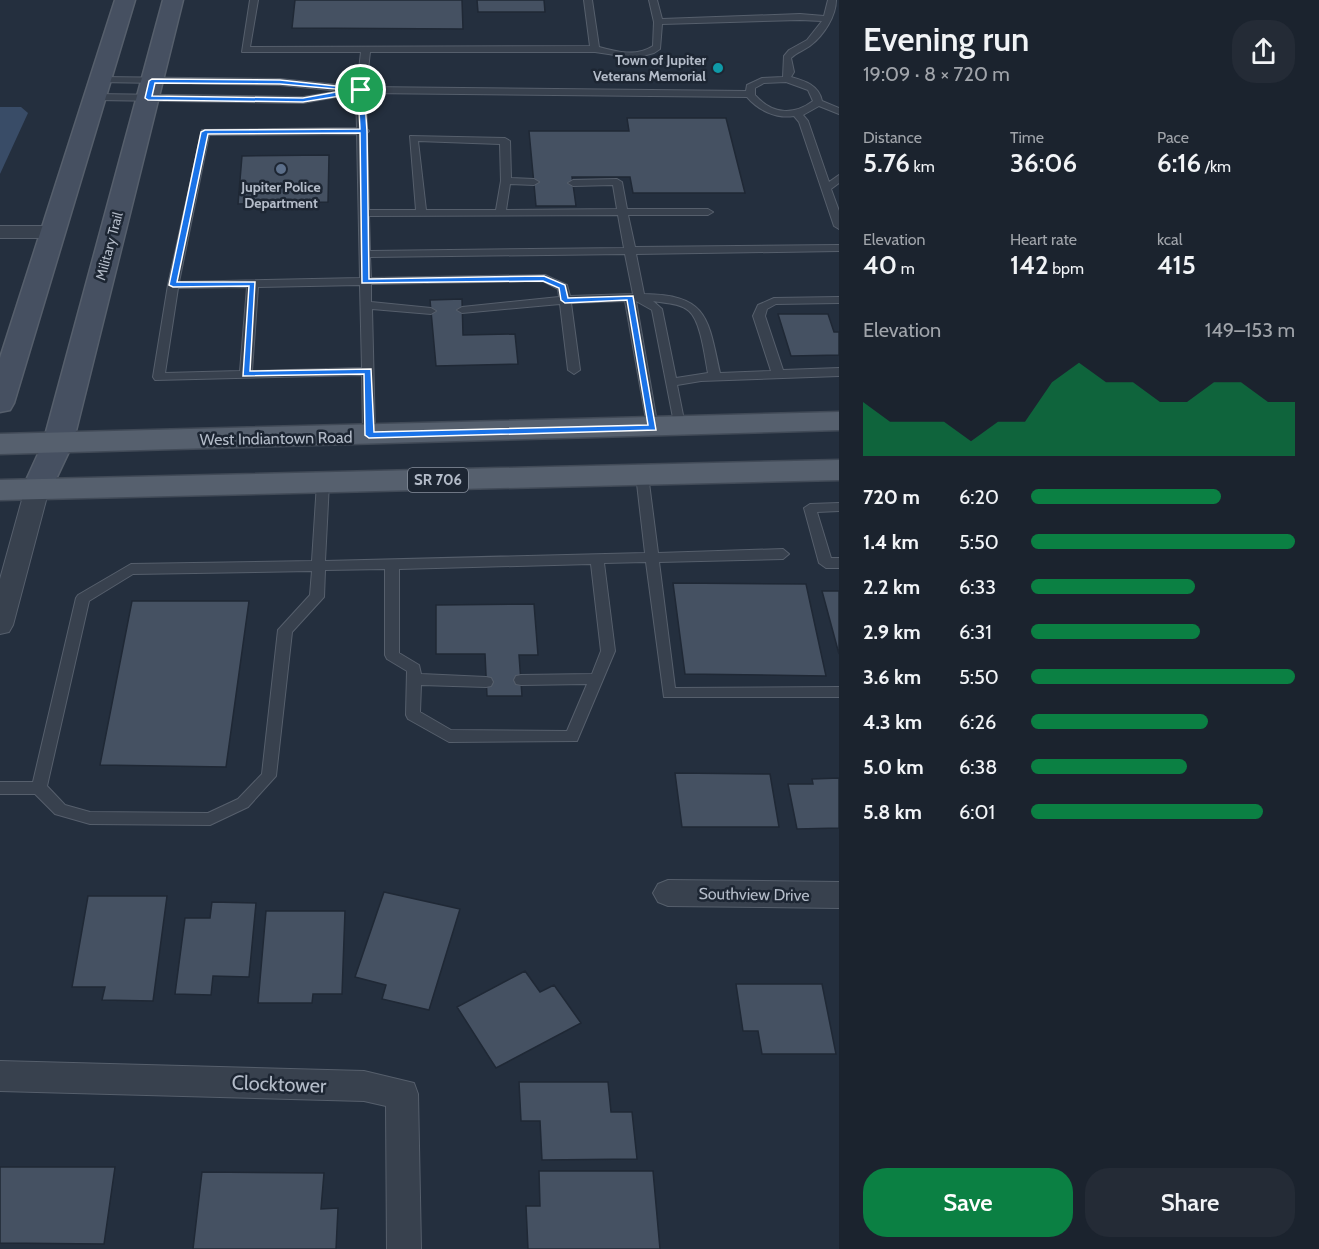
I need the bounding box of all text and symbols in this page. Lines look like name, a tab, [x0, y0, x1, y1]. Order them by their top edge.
text: Evening run	[863, 19, 1029, 59]
button: share	[1232, 20, 1295, 83]
place label: Town of Jupiter Veterans Memorial	[593, 51, 706, 85]
marker: Town of Jupiter Veterans Memorial	[711, 61, 725, 75]
text: 19:09 · 8 × 720 m	[863, 62, 1010, 86]
pin	[335, 64, 386, 115]
icon: arrive	[344, 73, 377, 106]
text: Distance	[863, 128, 922, 147]
text: Time	[1010, 128, 1044, 147]
text: Pace	[1157, 128, 1189, 147]
text: 5.76	[863, 147, 910, 179]
text: 36:06	[1010, 147, 1077, 179]
text: 6:16	[1157, 147, 1201, 179]
text: km	[910, 157, 935, 176]
text: /km	[1201, 157, 1231, 176]
marker: Jupiter Police Department	[274, 162, 288, 176]
place label: Jupiter Police Department	[240, 178, 321, 212]
street label: Military Trail	[91, 209, 127, 282]
text: Elevation	[863, 230, 926, 249]
text: Heart rate	[1010, 230, 1077, 249]
text: kcal	[1157, 230, 1183, 249]
text: 40	[863, 249, 897, 281]
text: 142	[1010, 249, 1049, 281]
text: 415	[1157, 249, 1196, 281]
text: m	[897, 259, 915, 278]
text: bpm	[1049, 259, 1084, 278]
text: Elevation	[863, 318, 941, 342]
text: 149–153 m	[1205, 318, 1295, 342]
street label: West Indiantown Road	[199, 428, 353, 449]
road number: SR 706	[408, 468, 468, 492]
text: 720 m	[863, 485, 920, 509]
text: 6:20	[959, 485, 999, 509]
text: 1.4 km	[863, 530, 919, 554]
text: 5:50	[959, 530, 999, 554]
text: 2.2 km	[863, 575, 920, 599]
text: 6:33	[959, 575, 996, 599]
text: 2.9 km	[863, 620, 921, 644]
text: 6:31	[959, 620, 992, 644]
text: 3.6 km	[863, 665, 921, 689]
text: 5:50	[959, 665, 999, 689]
text: 4.3 km	[863, 710, 922, 734]
text: 6:26	[959, 710, 996, 734]
text: 5.0 km	[863, 755, 924, 779]
text: 6:38	[959, 755, 997, 779]
text: 5.8 km	[863, 800, 922, 824]
text: 6:01	[959, 800, 995, 824]
street label: Southview Drive	[698, 884, 810, 905]
street label: Clocktower	[231, 1070, 327, 1098]
button: Save	[863, 1168, 1073, 1237]
button: Share	[1085, 1168, 1295, 1237]

